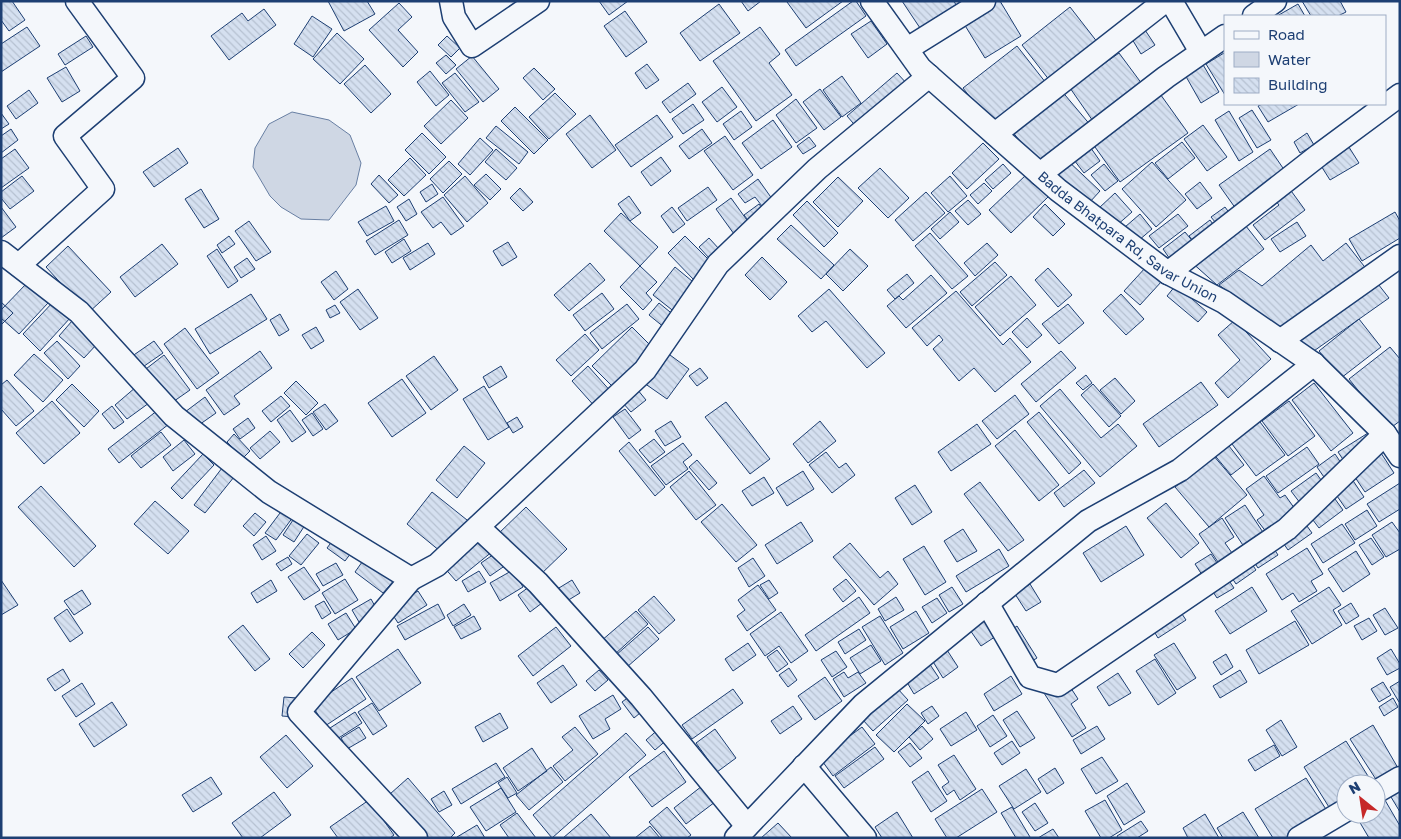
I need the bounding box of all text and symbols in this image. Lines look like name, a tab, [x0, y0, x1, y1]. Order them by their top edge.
legend	[1224, 15, 1386, 105]
text: Road	[1268, 25, 1305, 43]
text: Water	[1268, 50, 1311, 68]
text: Building	[1268, 75, 1328, 93]
street label: Badda Bhatpara Rd, Savar Union	[1035, 167, 1221, 305]
north arrow	[1336, 774, 1386, 824]
text: N	[1345, 777, 1363, 797]

